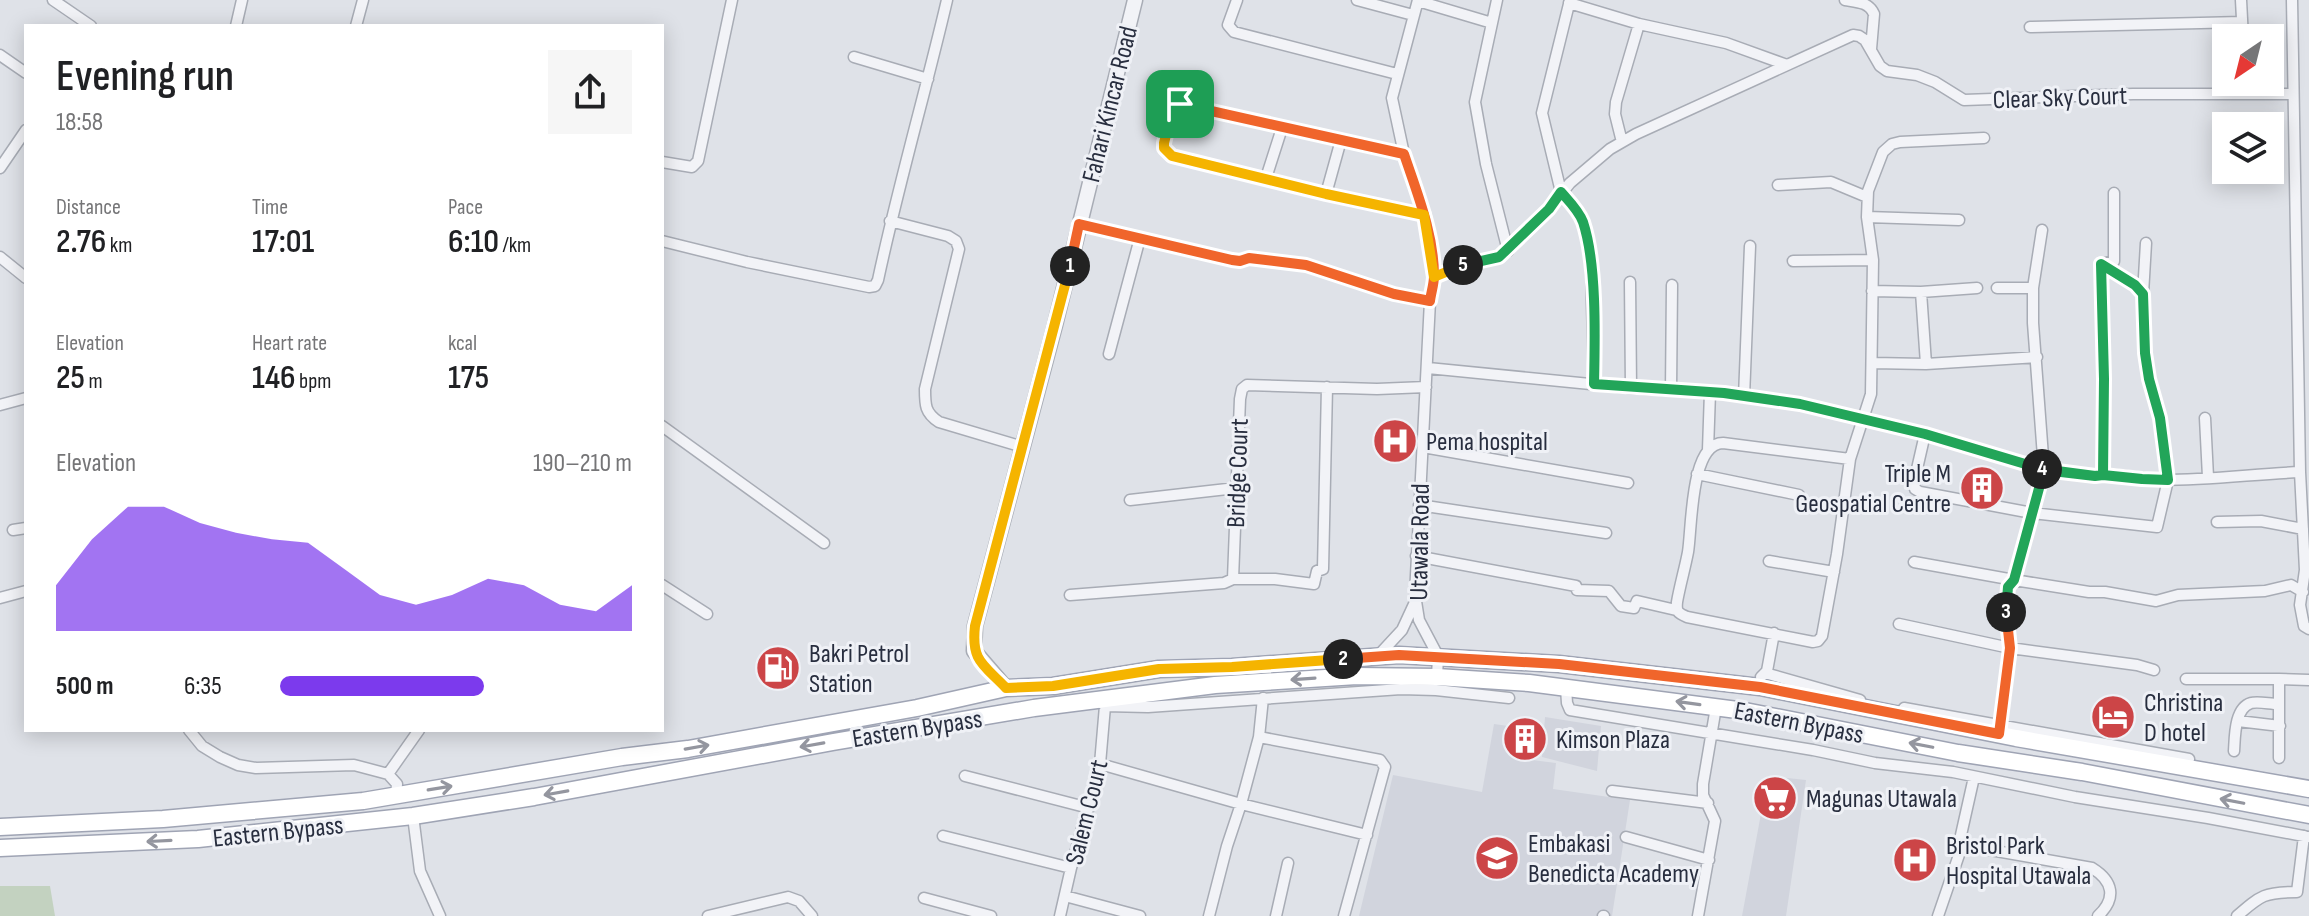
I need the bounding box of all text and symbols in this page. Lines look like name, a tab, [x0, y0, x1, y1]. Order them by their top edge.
street label: Fahari Kincar Road	[1076, 23, 1145, 186]
north arrow	[2212, 24, 2284, 96]
map controls	[2212, 24, 2284, 184]
text: Evening run	[56, 50, 234, 103]
button: share	[548, 50, 632, 134]
pin	[1146, 70, 1214, 138]
street label: Clear Sky Court	[1992, 81, 2128, 116]
icon: arrive	[1158, 82, 1202, 126]
text: 18:58	[56, 107, 103, 138]
button: layers	[2212, 112, 2284, 184]
text: Distance	[56, 194, 121, 221]
text: Time	[252, 194, 288, 221]
text: Pace	[448, 194, 483, 221]
text: 2.76	[56, 221, 106, 262]
text: 17:01	[252, 221, 314, 262]
text: 6:10	[448, 221, 499, 262]
text: km	[106, 232, 132, 259]
text: /km	[499, 232, 531, 259]
pin: 5	[1443, 245, 1483, 285]
pin: 1	[1050, 246, 1090, 286]
text: 5	[1458, 251, 1468, 278]
text: 1	[1066, 252, 1074, 279]
text: Elevation	[56, 330, 124, 357]
text: Heart rate	[252, 330, 327, 357]
text: kcal	[448, 330, 477, 357]
text: 25	[56, 357, 85, 398]
text: 146	[252, 357, 296, 398]
text: 175	[448, 357, 489, 398]
text: m	[85, 368, 103, 395]
text: bpm	[296, 368, 331, 395]
hospital icon: Pema hospital	[1371, 417, 1419, 465]
street label: Bridge Court	[1221, 418, 1256, 528]
place label: Pema hospital	[1426, 427, 1548, 458]
text: Elevation	[56, 448, 136, 479]
text: 190–210 m	[533, 448, 632, 479]
pin: 4	[2022, 449, 2062, 489]
text: 4	[2037, 455, 2047, 482]
place label: Triple M Geospatial Centre	[1795, 459, 1951, 520]
building icon: Triple M Geospatial Centre	[1958, 464, 2006, 512]
street label: Utawala Road	[1404, 483, 1437, 601]
pin: 3	[1986, 592, 2026, 632]
text: 3	[2001, 598, 2011, 625]
place label: Bakri Petrol Station	[809, 639, 909, 700]
pin: 2	[1323, 639, 1363, 679]
fuel station icon: Bakri Petrol Station	[754, 644, 802, 692]
text: 2	[1338, 645, 1348, 672]
text: 500 m	[56, 671, 113, 702]
text: 6:35	[184, 671, 222, 702]
one-way arrow	[1290, 672, 1317, 687]
place label: Christina D hotel	[2144, 688, 2223, 749]
hotel icon: Christina D hotel	[2089, 693, 2137, 741]
one-way arrow	[1676, 695, 1702, 710]
street label: Eastern Bypass	[1731, 696, 1866, 751]
street label: Eastern Bypass	[850, 704, 984, 755]
building icon: Kimson Plaza	[1501, 715, 1549, 763]
place label: Kimson Plaza	[1556, 725, 1670, 756]
one-way arrow	[1909, 737, 1935, 752]
one-way arrow	[683, 738, 709, 753]
one-way arrow	[800, 739, 825, 754]
street label: Salem Court	[1059, 757, 1115, 868]
supermarket icon: Magunas Utawala	[1751, 774, 1799, 822]
one-way arrow	[427, 780, 452, 795]
place label: Magunas Utawala	[1806, 784, 1957, 815]
one-way arrow	[544, 787, 570, 802]
one-way arrow	[2220, 792, 2246, 807]
street label: Eastern Bypass	[211, 810, 345, 855]
place label: Embakasi Benedicta Academy	[1528, 829, 1699, 890]
place label: Bristol Park Hospital Utawala	[1946, 831, 2091, 892]
one-way arrow	[146, 834, 173, 849]
school or university icon: Embakasi Benedicta Academy	[1473, 834, 1521, 882]
hospital icon: Bristol Park Hospital Utawala	[1891, 836, 1939, 884]

